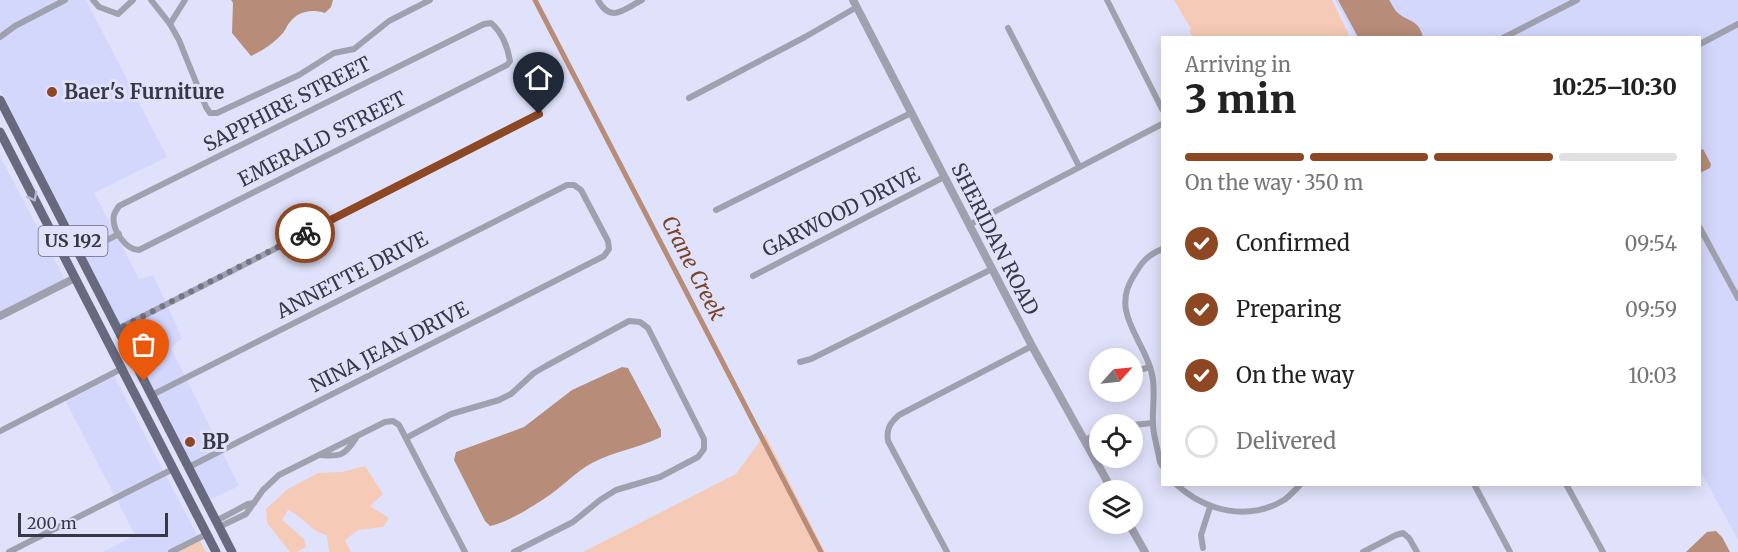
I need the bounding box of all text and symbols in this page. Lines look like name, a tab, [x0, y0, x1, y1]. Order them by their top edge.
street label: SAPPHIRE STREET	[199, 50, 375, 157]
pin	[513, 52, 564, 114]
text: Arriving in	[1185, 52, 1291, 77]
icon: home	[522, 61, 555, 94]
text: 10:25–10:30	[1552, 73, 1677, 101]
text: 3 min	[1185, 75, 1296, 124]
place label: Baer's Furniture	[64, 79, 225, 104]
marker: Baer's Furniture	[45, 85, 59, 99]
street label: EMERALD STREET	[234, 85, 410, 192]
street label: SHERIDAN ROAD	[946, 159, 1045, 319]
street label: GARWOOD DRIVE	[758, 161, 924, 262]
text: On the way · 350 m	[1185, 170, 1363, 195]
one-way arrow	[26, 191, 38, 202]
courier	[275, 203, 335, 263]
water label: Crane Creek	[656, 211, 732, 325]
icon: bike	[289, 217, 322, 250]
street label: ANNETTE DRIVE	[271, 225, 432, 324]
road number: US 192	[38, 226, 107, 256]
icon: check	[1185, 227, 1218, 260]
text: Confirmed	[1236, 229, 1350, 257]
text: 09:54	[1624, 231, 1677, 256]
icon: check	[1185, 293, 1218, 326]
text: Preparing	[1236, 295, 1341, 323]
street label: NINA JEAN DRIVE	[305, 296, 473, 397]
text: 09:59	[1625, 297, 1677, 322]
pin	[118, 319, 169, 381]
icon: bag	[127, 328, 160, 361]
north arrow	[1089, 348, 1143, 402]
map controls	[1089, 348, 1143, 534]
icon: check	[1185, 359, 1218, 392]
text: On the way	[1236, 361, 1354, 389]
text: 10:03	[1628, 363, 1677, 388]
button: locate	[1089, 414, 1143, 468]
text: Delivered	[1236, 427, 1336, 455]
place label: BP	[202, 429, 229, 454]
marker: BP	[183, 435, 197, 449]
button: layers	[1089, 480, 1143, 534]
scale bar	[18, 510, 168, 538]
text: 200 m	[27, 513, 77, 533]

